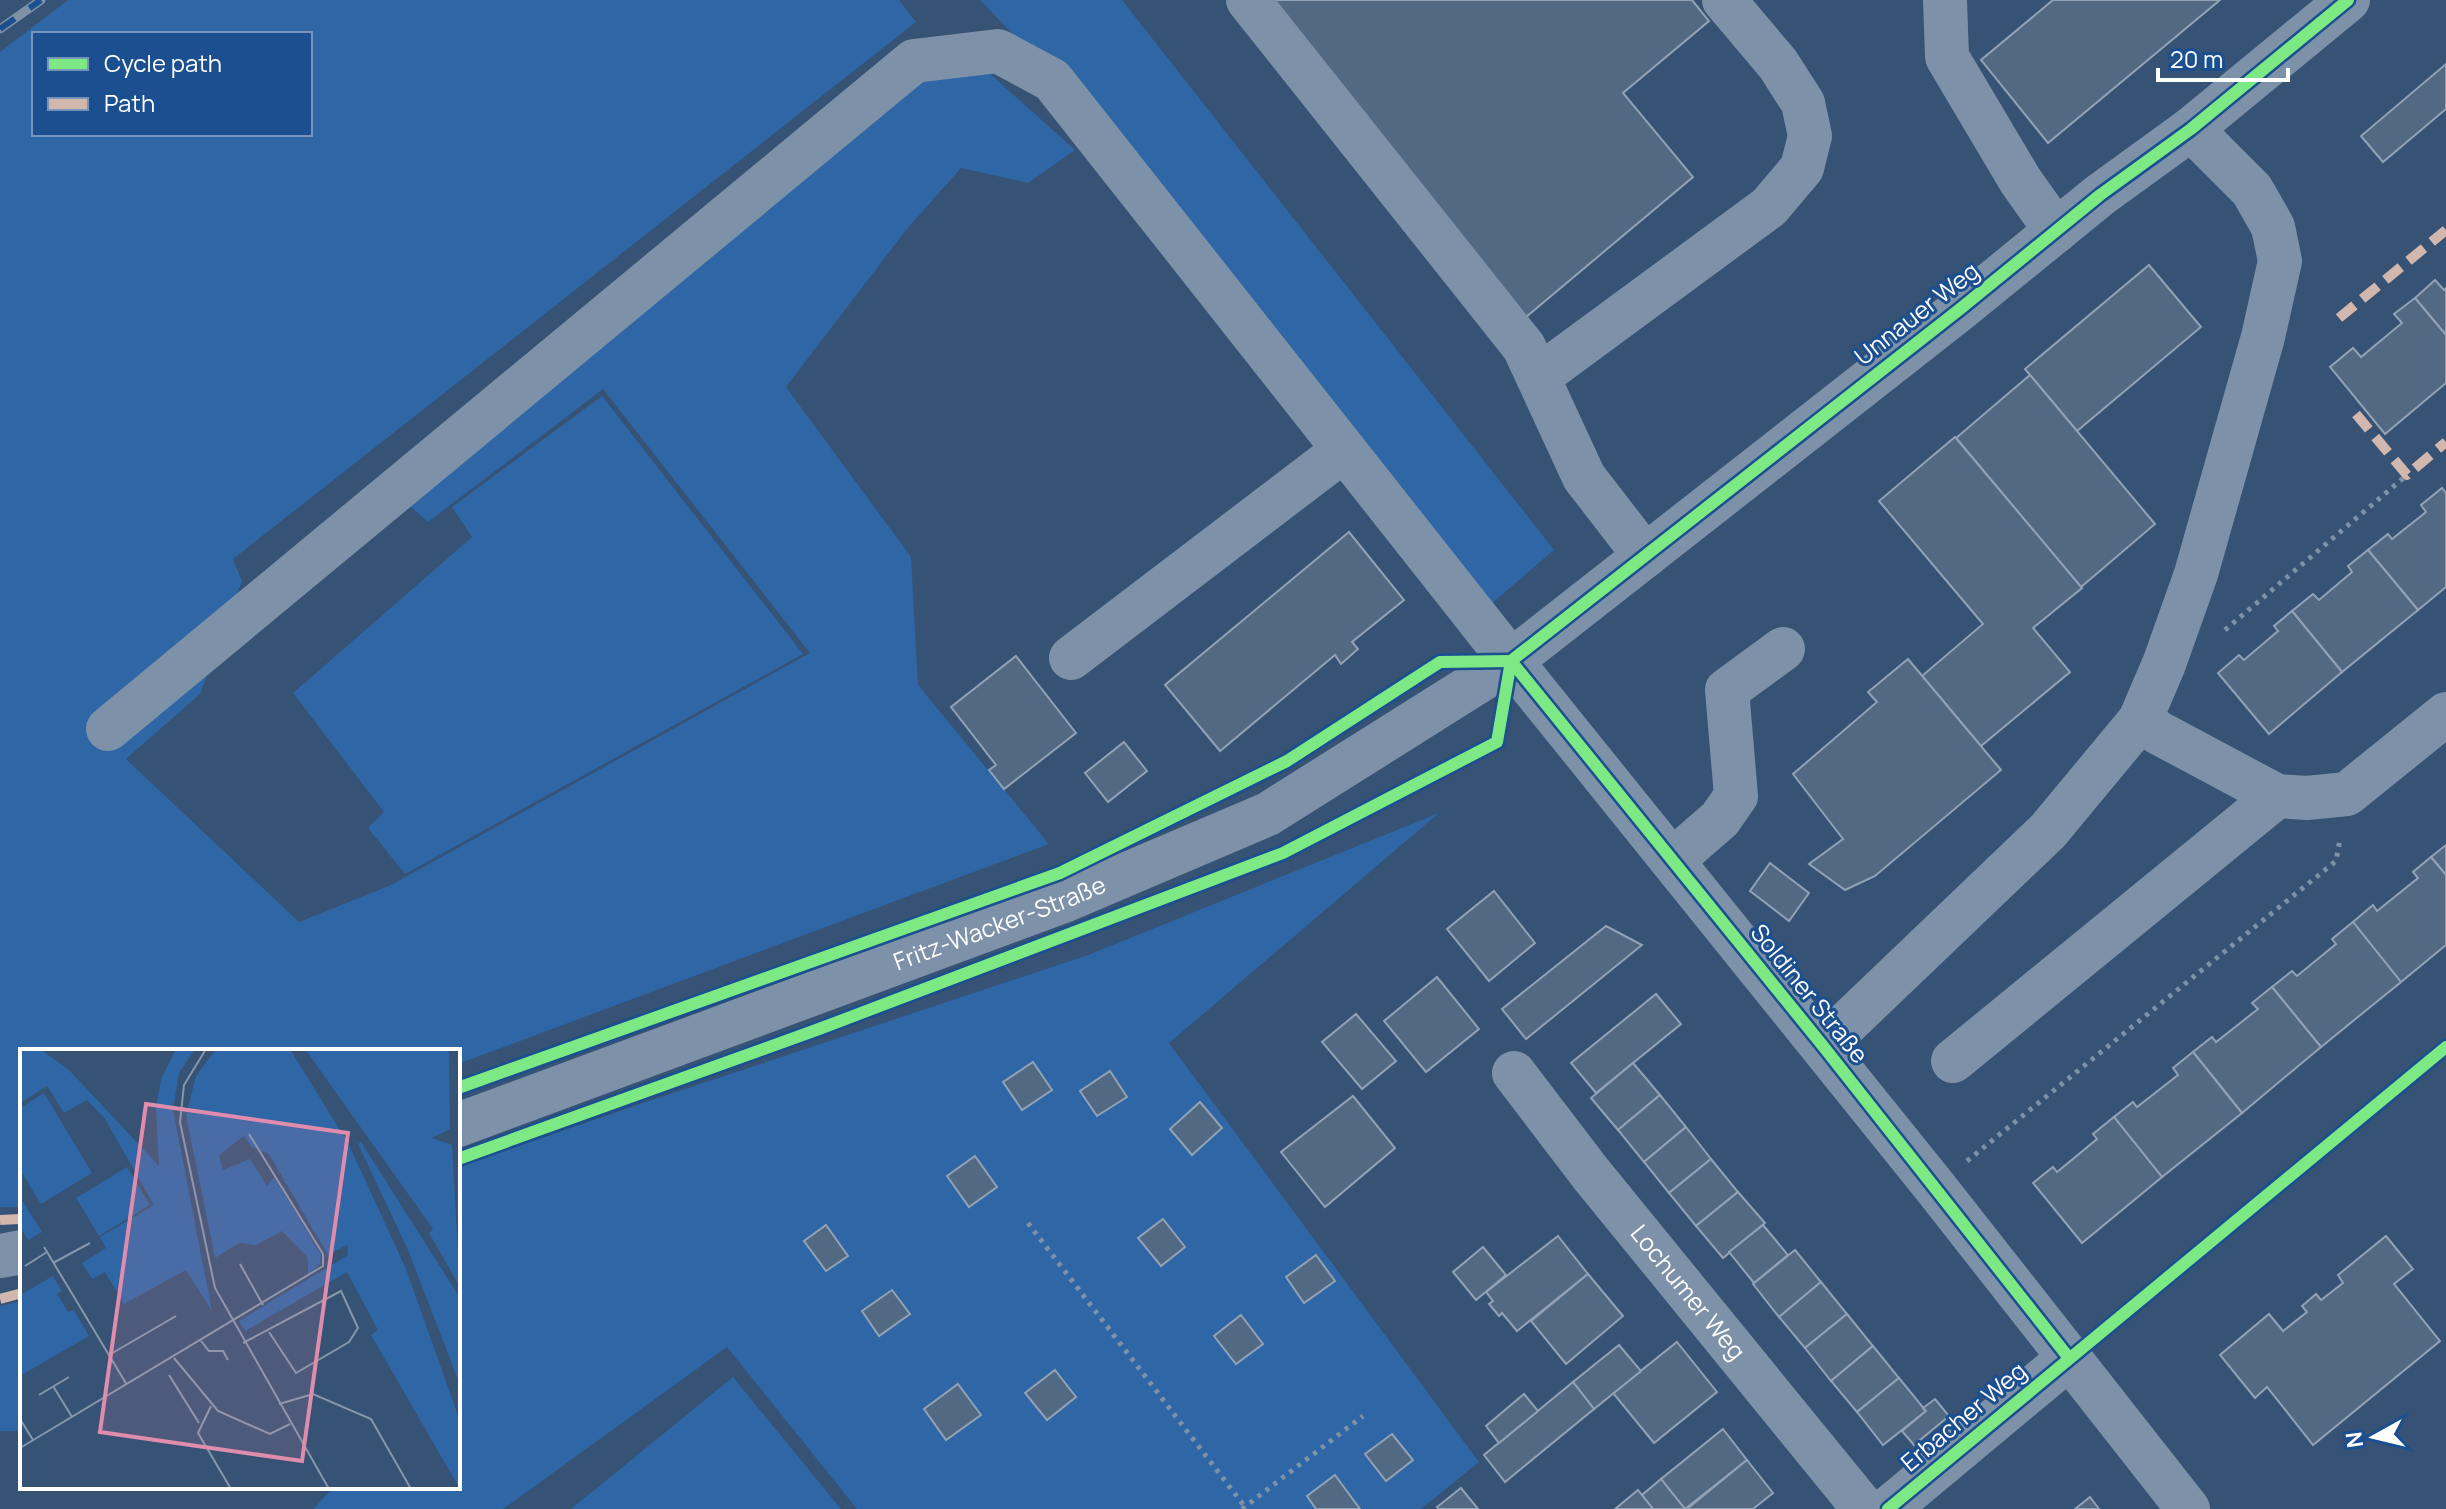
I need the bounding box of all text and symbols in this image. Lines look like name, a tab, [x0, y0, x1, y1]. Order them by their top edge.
legend	[32, 32, 312, 136]
scale bar	[2158, 32, 2288, 82]
text: 20 m	[2170, 42, 2223, 75]
text: Cycle path	[104, 46, 222, 79]
text: Path	[104, 86, 155, 119]
street label: Unnauer Weg	[1847, 254, 1985, 372]
street label: Fritz-Wacker-Straße	[889, 867, 1110, 977]
street label: Soldiner Straße	[1744, 916, 1877, 1070]
inset map	[20, 1049, 460, 1489]
street label: Lochumer Weg	[1624, 1217, 1754, 1366]
street label: Erbacher Weg	[1893, 1354, 2033, 1478]
north arrow	[2334, 1397, 2414, 1477]
text: N	[2338, 1430, 2370, 1450]

